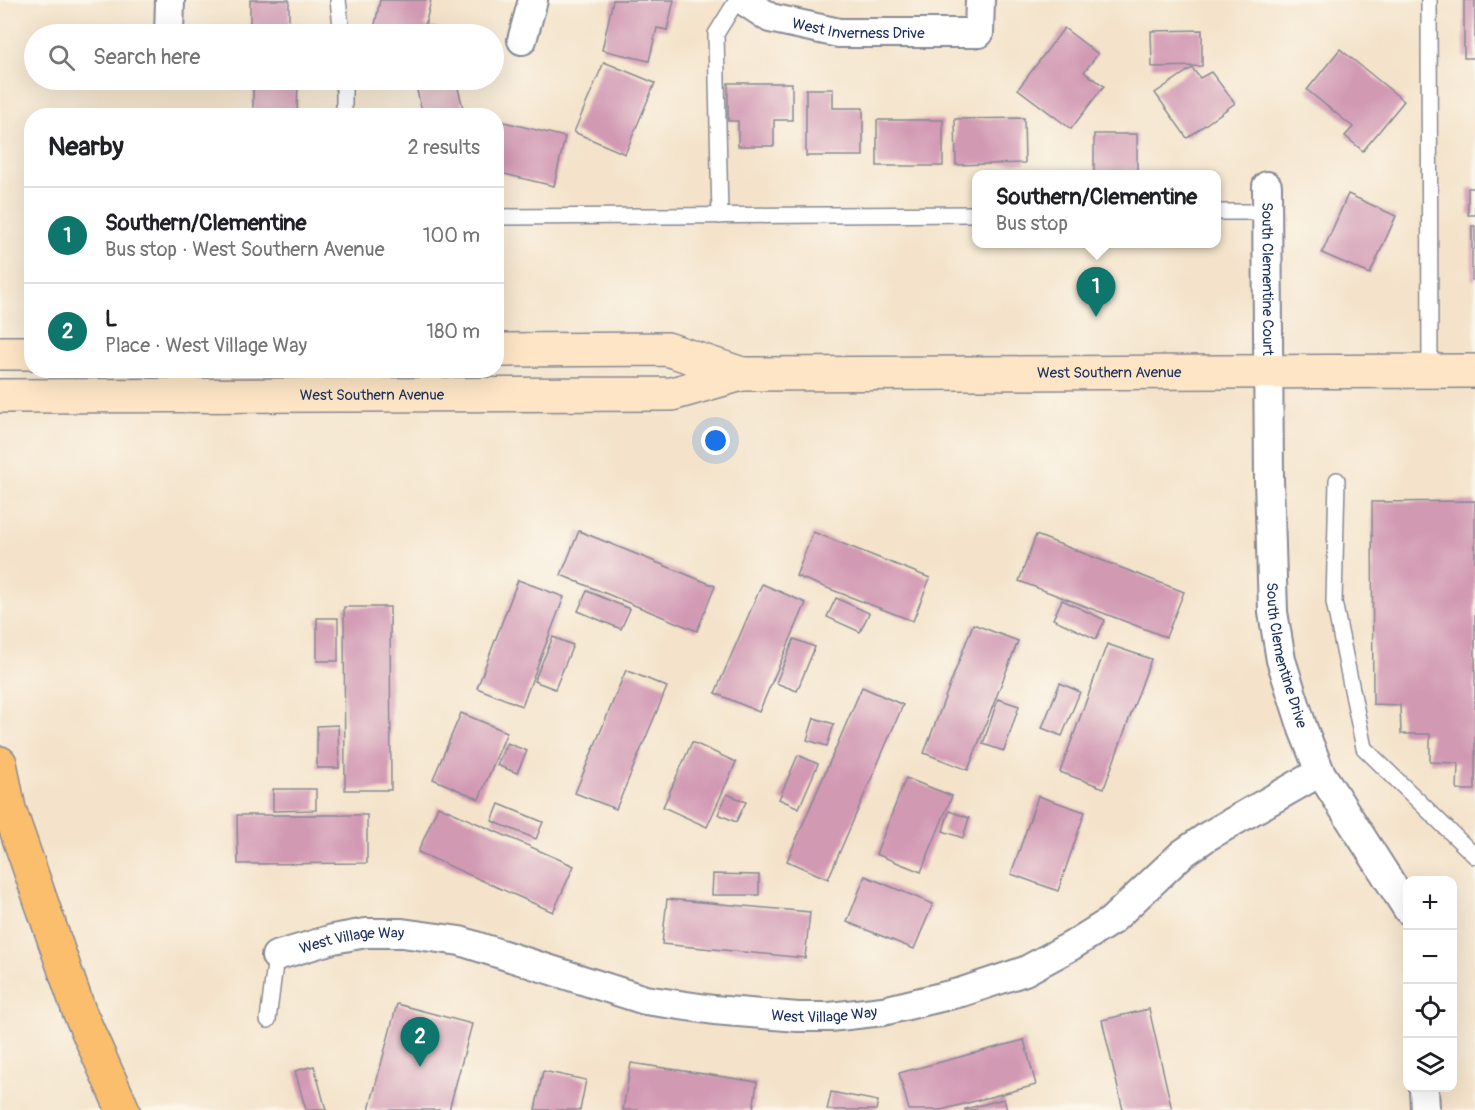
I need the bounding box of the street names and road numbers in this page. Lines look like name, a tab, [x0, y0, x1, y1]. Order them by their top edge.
street label: West Inverness Drive	[790, 14, 925, 43]
street label: South Clementine Court	[1258, 202, 1278, 357]
street label: West Southern Avenue	[1037, 363, 1182, 382]
street label: West Southern Avenue	[300, 385, 445, 405]
street label: South Clementine Drive	[1263, 582, 1312, 731]
street label: West Village Way	[297, 923, 405, 958]
street label: West Village Way	[770, 1002, 879, 1027]

